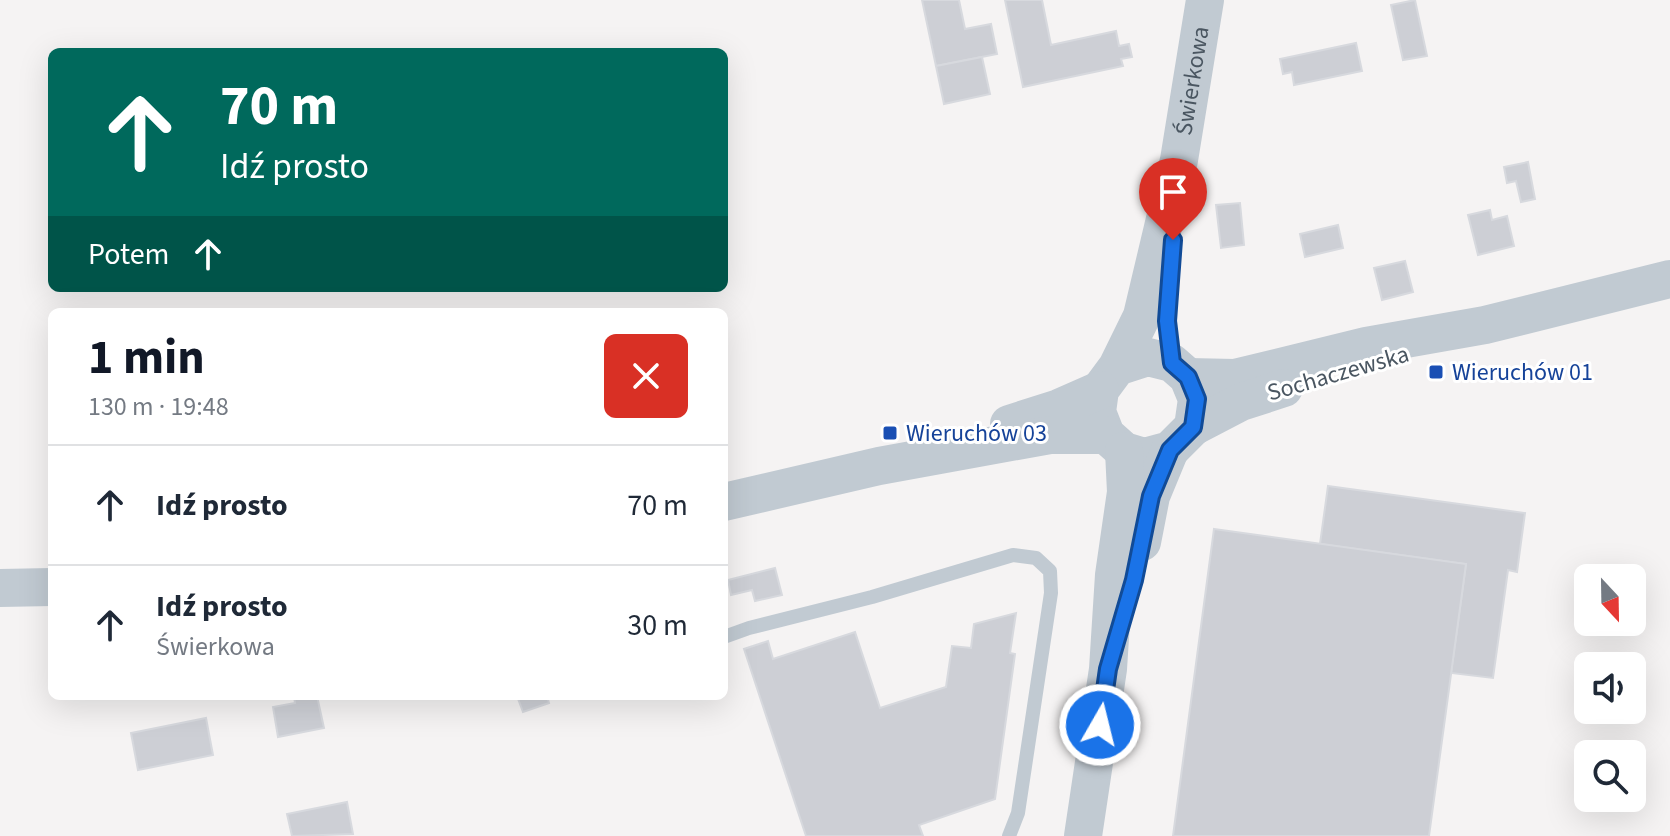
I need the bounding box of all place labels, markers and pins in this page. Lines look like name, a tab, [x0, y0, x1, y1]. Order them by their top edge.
pin	[1139, 158, 1207, 240]
place label: Wieruchów 01	[1452, 355, 1593, 390]
marker: Wieruchów 01	[1427, 363, 1445, 381]
place label: Wieruchów 03	[906, 416, 1047, 451]
marker: Wieruchów 03	[881, 424, 899, 442]

